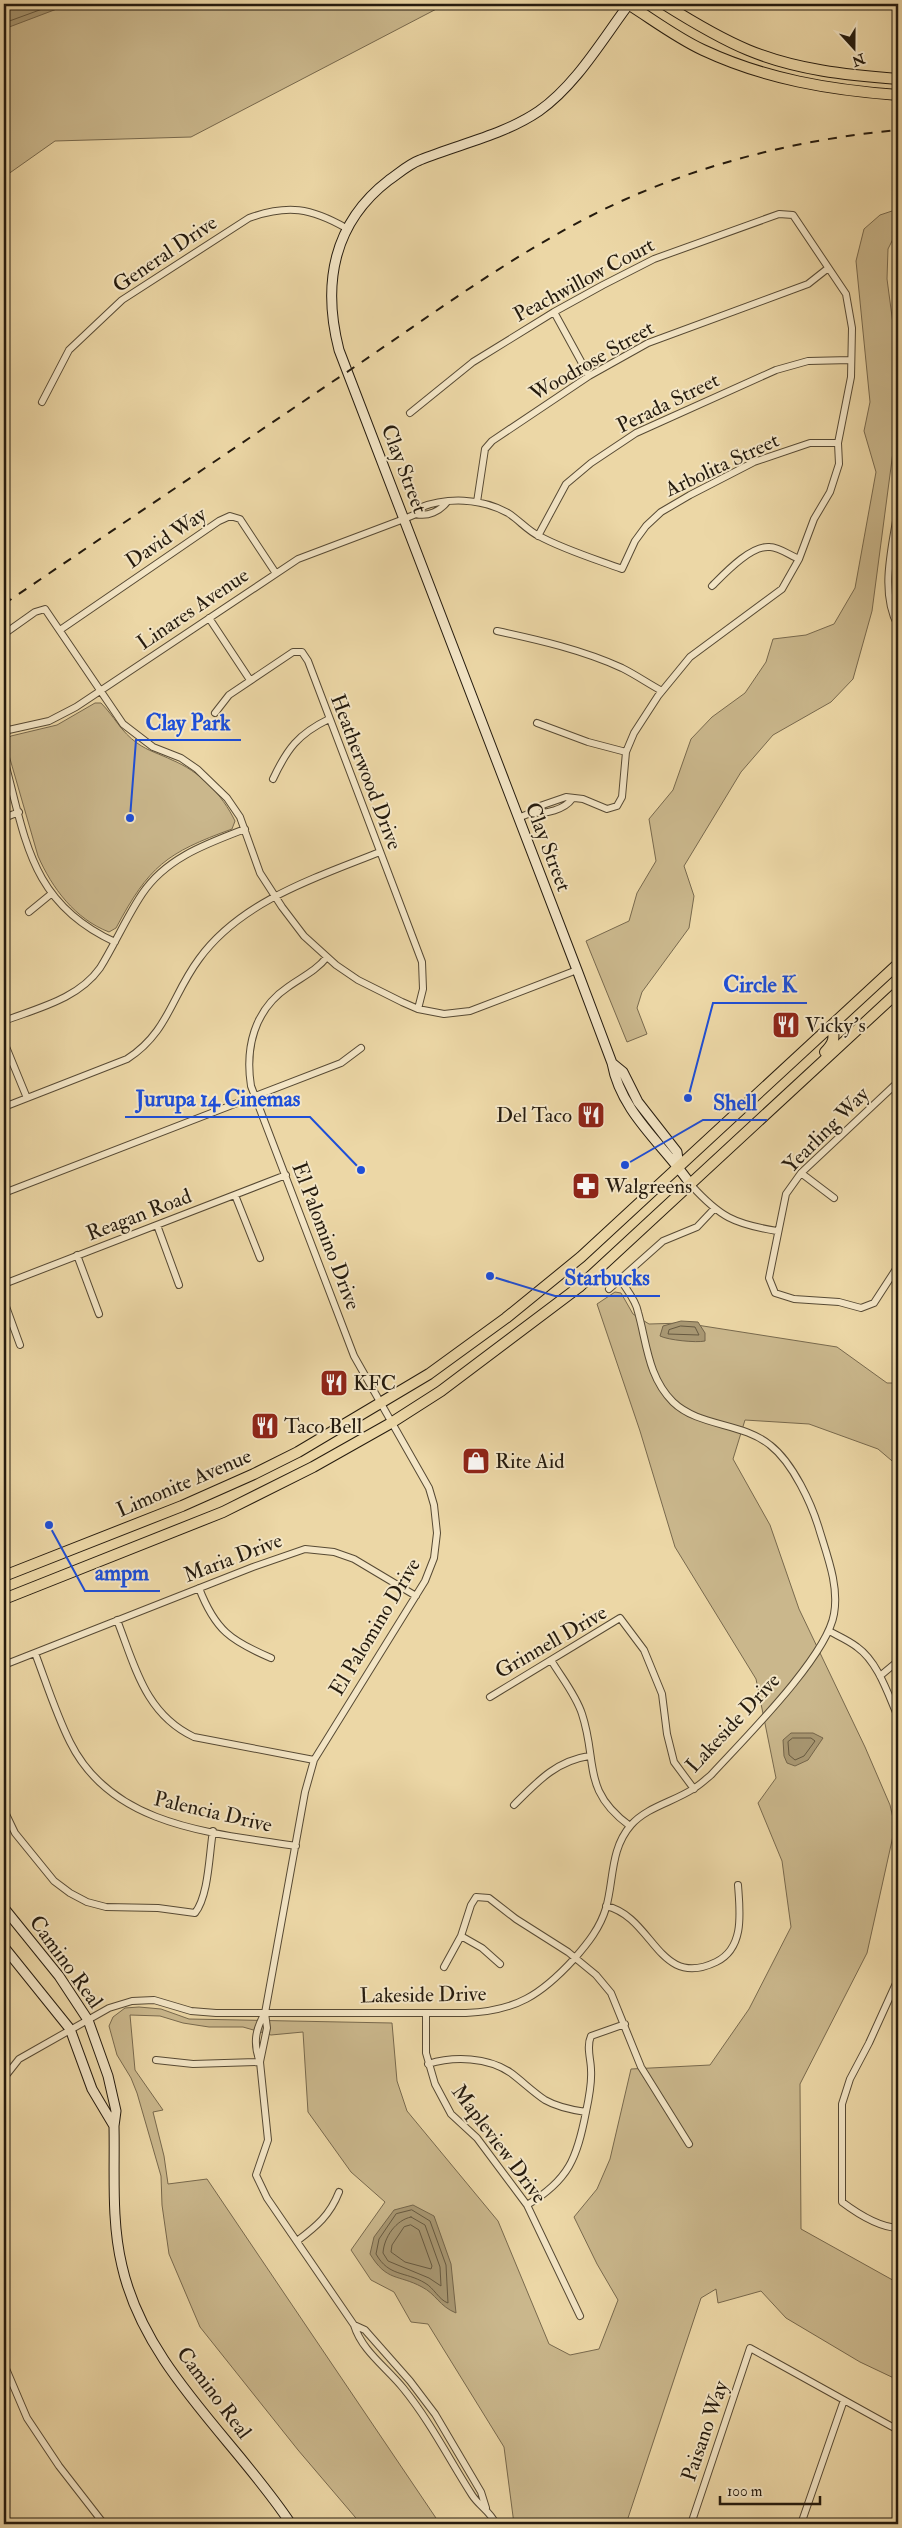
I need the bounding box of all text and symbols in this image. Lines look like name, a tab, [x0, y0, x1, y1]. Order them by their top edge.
north arrow	[830, 22, 880, 72]
text: N	[849, 49, 868, 70]
street label: General Drive	[108, 209, 223, 299]
street label: Peachwillow Court	[509, 231, 659, 329]
street label: Woodrose Street	[524, 314, 659, 408]
street label: Perada Street	[612, 366, 724, 439]
street label: Clay Street	[375, 421, 433, 518]
street label: Arbolita Street	[660, 427, 784, 504]
street label: David Way	[120, 501, 212, 575]
street label: Linares Avenue	[132, 562, 254, 656]
street label: Heatherwood Drive	[324, 690, 408, 854]
callout: Clay Park	[136, 703, 241, 740]
text: Clay Park	[146, 709, 231, 738]
street label: Clay Street	[519, 799, 577, 896]
callout: Circle K	[713, 966, 807, 1003]
text: Circle K	[723, 971, 797, 999]
restaurant icon: Vicky's	[771, 1010, 801, 1040]
place label: Vicky's	[805, 1012, 866, 1039]
callout: Jurupa 14 Cinemas	[125, 1080, 310, 1117]
street label: Yearling Way	[777, 1081, 875, 1179]
callout: Shell	[703, 1083, 767, 1120]
text: Jurupa 14 Cinemas	[135, 1085, 301, 1114]
text: Shell	[713, 1089, 757, 1117]
restaurant icon: Del Taco	[576, 1100, 606, 1130]
place label: Del Taco	[496, 1102, 572, 1129]
street label: El Palomino Drive	[285, 1158, 367, 1314]
pharmacy icon: Walgreens	[571, 1171, 601, 1201]
place label: Walgreens	[604, 1173, 692, 1200]
street label: Reagan Road	[83, 1182, 196, 1247]
callout: Starbucks	[555, 1259, 660, 1296]
text: Starbucks	[564, 1264, 650, 1292]
restaurant icon: KFC	[319, 1368, 349, 1398]
place label: KFC	[353, 1370, 396, 1397]
restaurant icon: Taco Bell	[250, 1411, 280, 1441]
place label: Taco Bell	[284, 1413, 363, 1440]
street label: Limonite Avenue	[112, 1442, 256, 1524]
shop icon: Rite Aid	[461, 1446, 491, 1476]
place label: Rite Aid	[495, 1448, 565, 1475]
street label: Maria Drive	[180, 1527, 286, 1589]
street label: El Palomino Drive	[323, 1553, 427, 1701]
callout: ampm	[85, 1554, 160, 1591]
text: ampm	[95, 1559, 150, 1588]
street label: Grinnell Drive	[490, 1599, 612, 1685]
street label: Lakeside Drive	[680, 1667, 786, 1779]
street label: Palencia Drive	[151, 1785, 275, 1839]
street label: Camino Real	[23, 1910, 109, 2014]
street label: Lakeside Drive	[359, 1980, 487, 2010]
street label: Mapleview Drive	[445, 2079, 553, 2209]
street label: Camino Real	[170, 2341, 258, 2445]
street label: Paisano Way	[675, 2377, 735, 2485]
scale bar	[720, 2473, 820, 2505]
text: 100 m	[727, 2482, 763, 2501]

